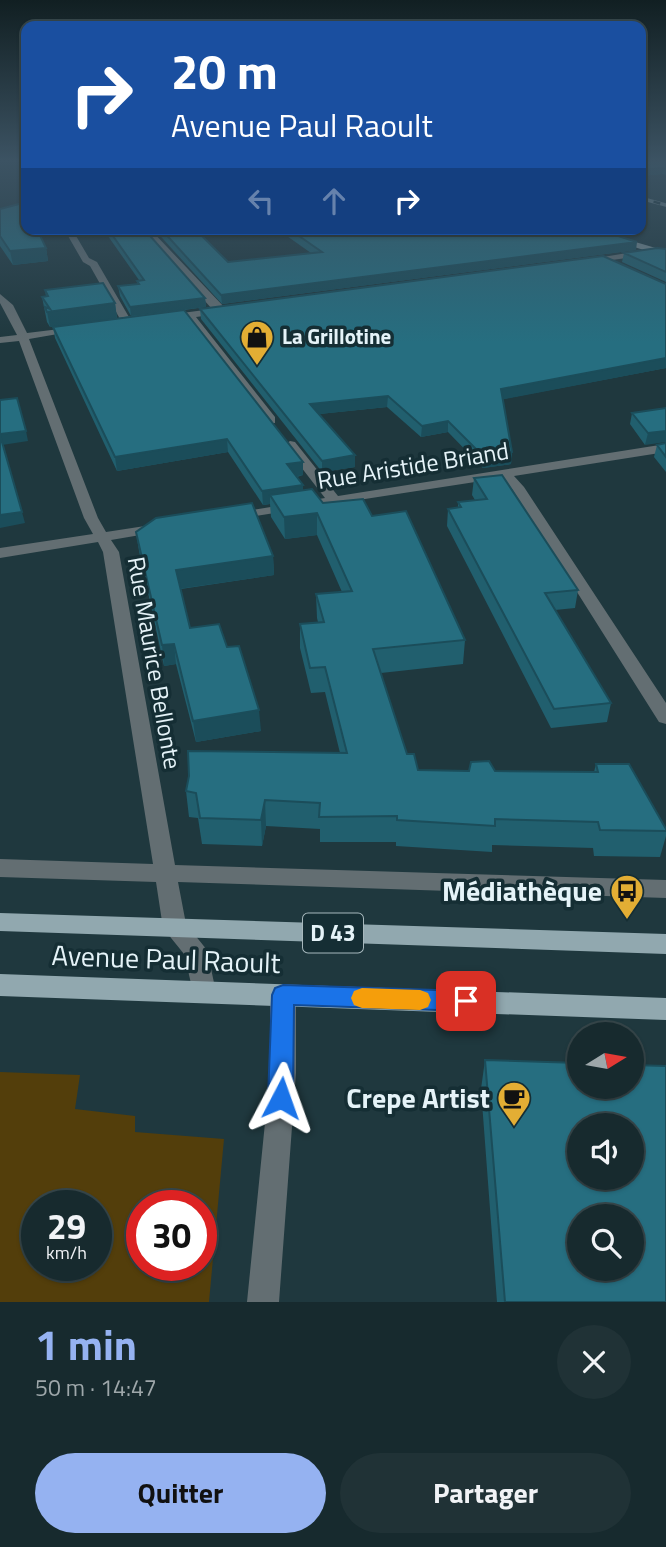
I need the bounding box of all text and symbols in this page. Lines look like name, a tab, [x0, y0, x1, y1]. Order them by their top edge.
text: 20 m	[171, 33, 278, 108]
icon: right	[56, 49, 147, 140]
text: Avenue Paul Raoult	[171, 101, 433, 149]
icon: left	[242, 182, 280, 220]
icon: ahead	[315, 182, 353, 220]
icon: right	[388, 182, 426, 220]
shop icon: La Grillotine	[238, 318, 276, 367]
place label: La Grillotine	[282, 320, 391, 352]
street label: Rue Aristide Briand	[314, 432, 511, 498]
street label: Rue Maurice Bellonte	[119, 554, 191, 772]
place label: Médiathèque	[442, 869, 602, 912]
bus stop icon: Médiathèque	[608, 872, 646, 921]
road number: D 43	[303, 914, 363, 952]
street label: Avenue Paul Raoult	[51, 933, 281, 984]
pin	[436, 971, 496, 1031]
icon: arrive	[447, 982, 485, 1020]
north arrow	[567, 1022, 644, 1099]
map controls	[567, 1022, 644, 1281]
position arrow	[244, 1061, 318, 1135]
place label: Crepe Artist	[346, 1076, 490, 1119]
cafe icon: Crepe Artist	[495, 1079, 533, 1128]
button: sound	[567, 1113, 644, 1190]
speed limit sign: 30	[126, 1190, 217, 1281]
text: 29	[47, 1199, 86, 1253]
button: search	[567, 1204, 644, 1281]
text: km/h	[46, 1239, 87, 1266]
text: 1 min	[35, 1312, 137, 1376]
button: close	[557, 1325, 631, 1399]
text: 50 m · 14:47	[35, 1370, 157, 1405]
button: Quitter	[35, 1453, 326, 1533]
button: Partager	[340, 1453, 631, 1533]

